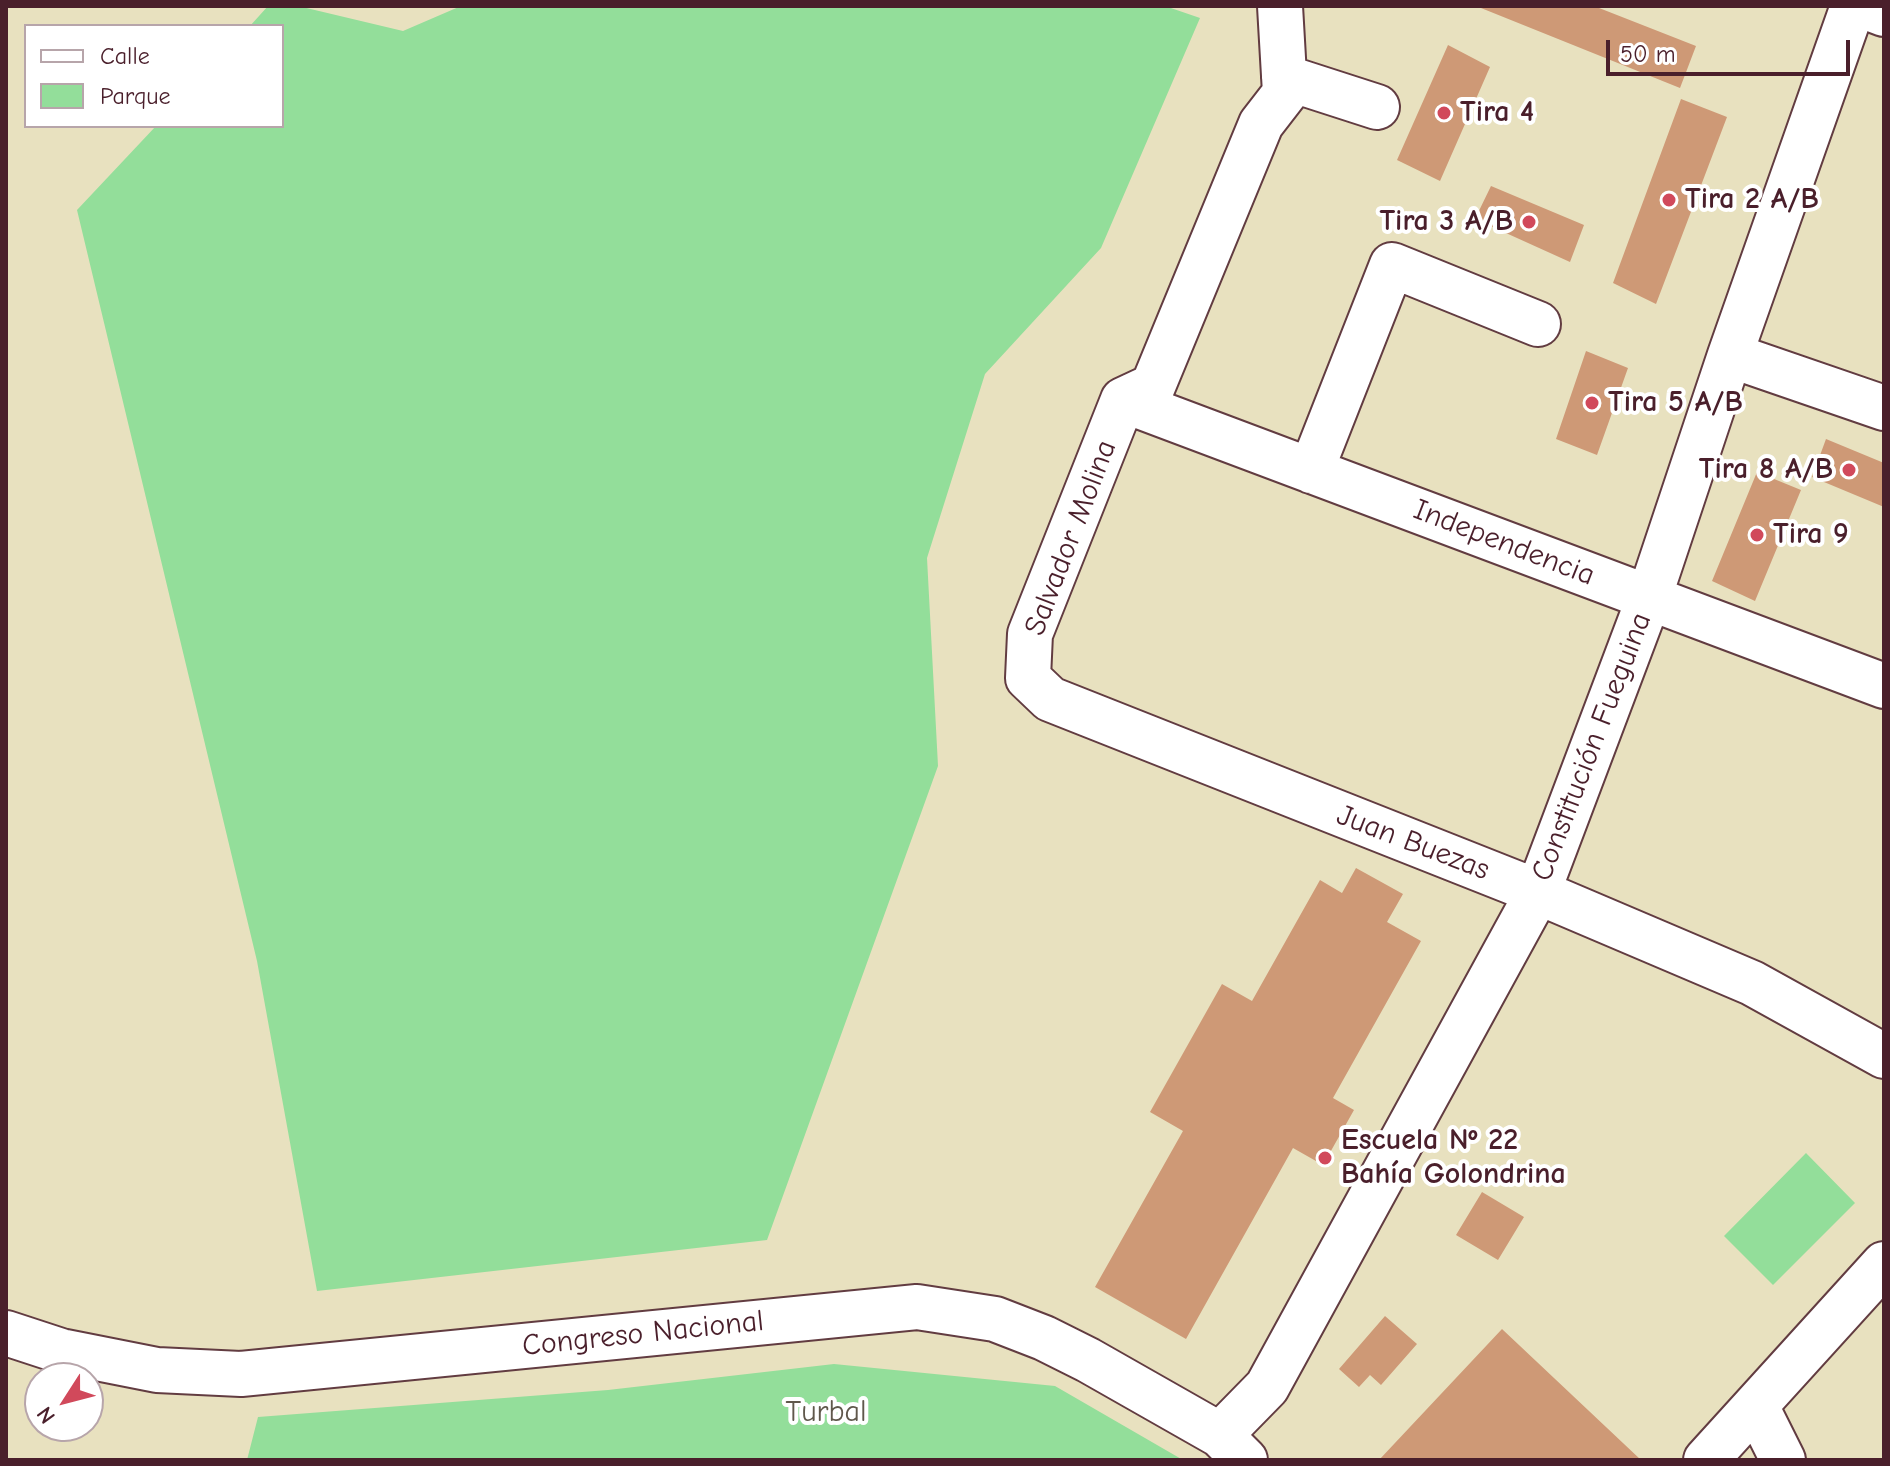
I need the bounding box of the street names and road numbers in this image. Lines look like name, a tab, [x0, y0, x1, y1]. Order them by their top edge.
street label: Salvador Molina	[1017, 435, 1125, 641]
street label: Independencia	[1408, 492, 1600, 594]
street label: Constitución Fueguina	[1524, 608, 1660, 886]
street label: Juan Buezas	[1332, 797, 1494, 889]
street label: Congreso Nacional	[521, 1303, 765, 1365]

